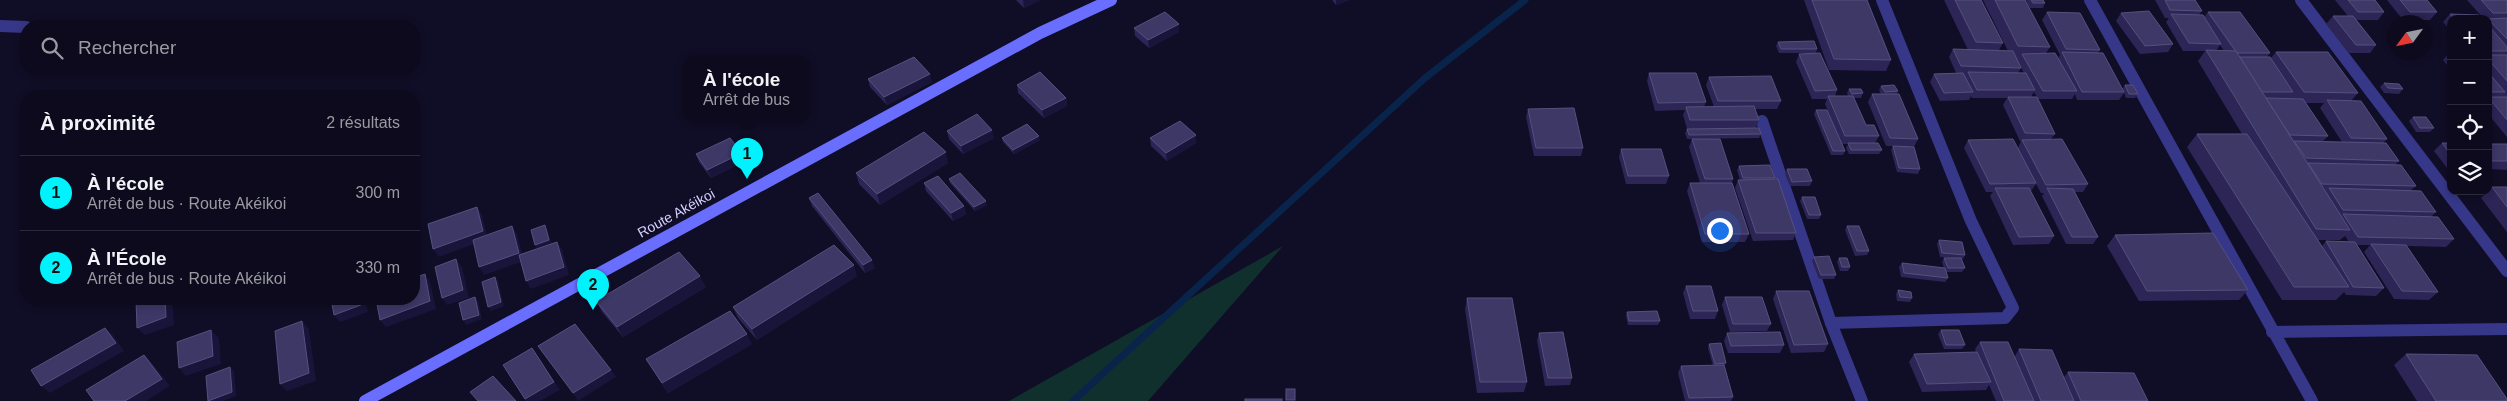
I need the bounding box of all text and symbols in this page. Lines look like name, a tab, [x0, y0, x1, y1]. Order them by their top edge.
north arrow	[2387, 15, 2432, 60]
map controls	[2447, 15, 2492, 195]
button: +	[2447, 15, 2492, 60]
search box	[20, 20, 420, 75]
icon: search	[38, 34, 66, 62]
text: Rechercher	[78, 37, 176, 58]
popup	[684, 56, 809, 121]
button: −	[2447, 60, 2492, 105]
text: À l'école	[703, 69, 780, 90]
text: Arrêt de bus	[703, 91, 790, 108]
button: locate	[2447, 105, 2492, 150]
text: À proximité	[40, 111, 156, 134]
text: 2 résultats	[326, 114, 400, 131]
pin: 1	[731, 138, 763, 179]
button: layers	[2447, 150, 2492, 195]
text: À l'école	[87, 173, 164, 194]
text: 1	[52, 184, 60, 201]
text: 300 m	[356, 184, 400, 201]
street label: Route Akéikoi	[635, 185, 717, 241]
text: Arrêt de bus · Route Akéikoi	[87, 195, 286, 212]
your location	[1707, 218, 1733, 244]
text: À l'École	[87, 248, 167, 269]
text: 2	[52, 259, 60, 276]
text: 330 m	[356, 259, 400, 276]
pin: 2	[577, 269, 609, 310]
text: Arrêt de bus · Route Akéikoi	[87, 270, 286, 287]

